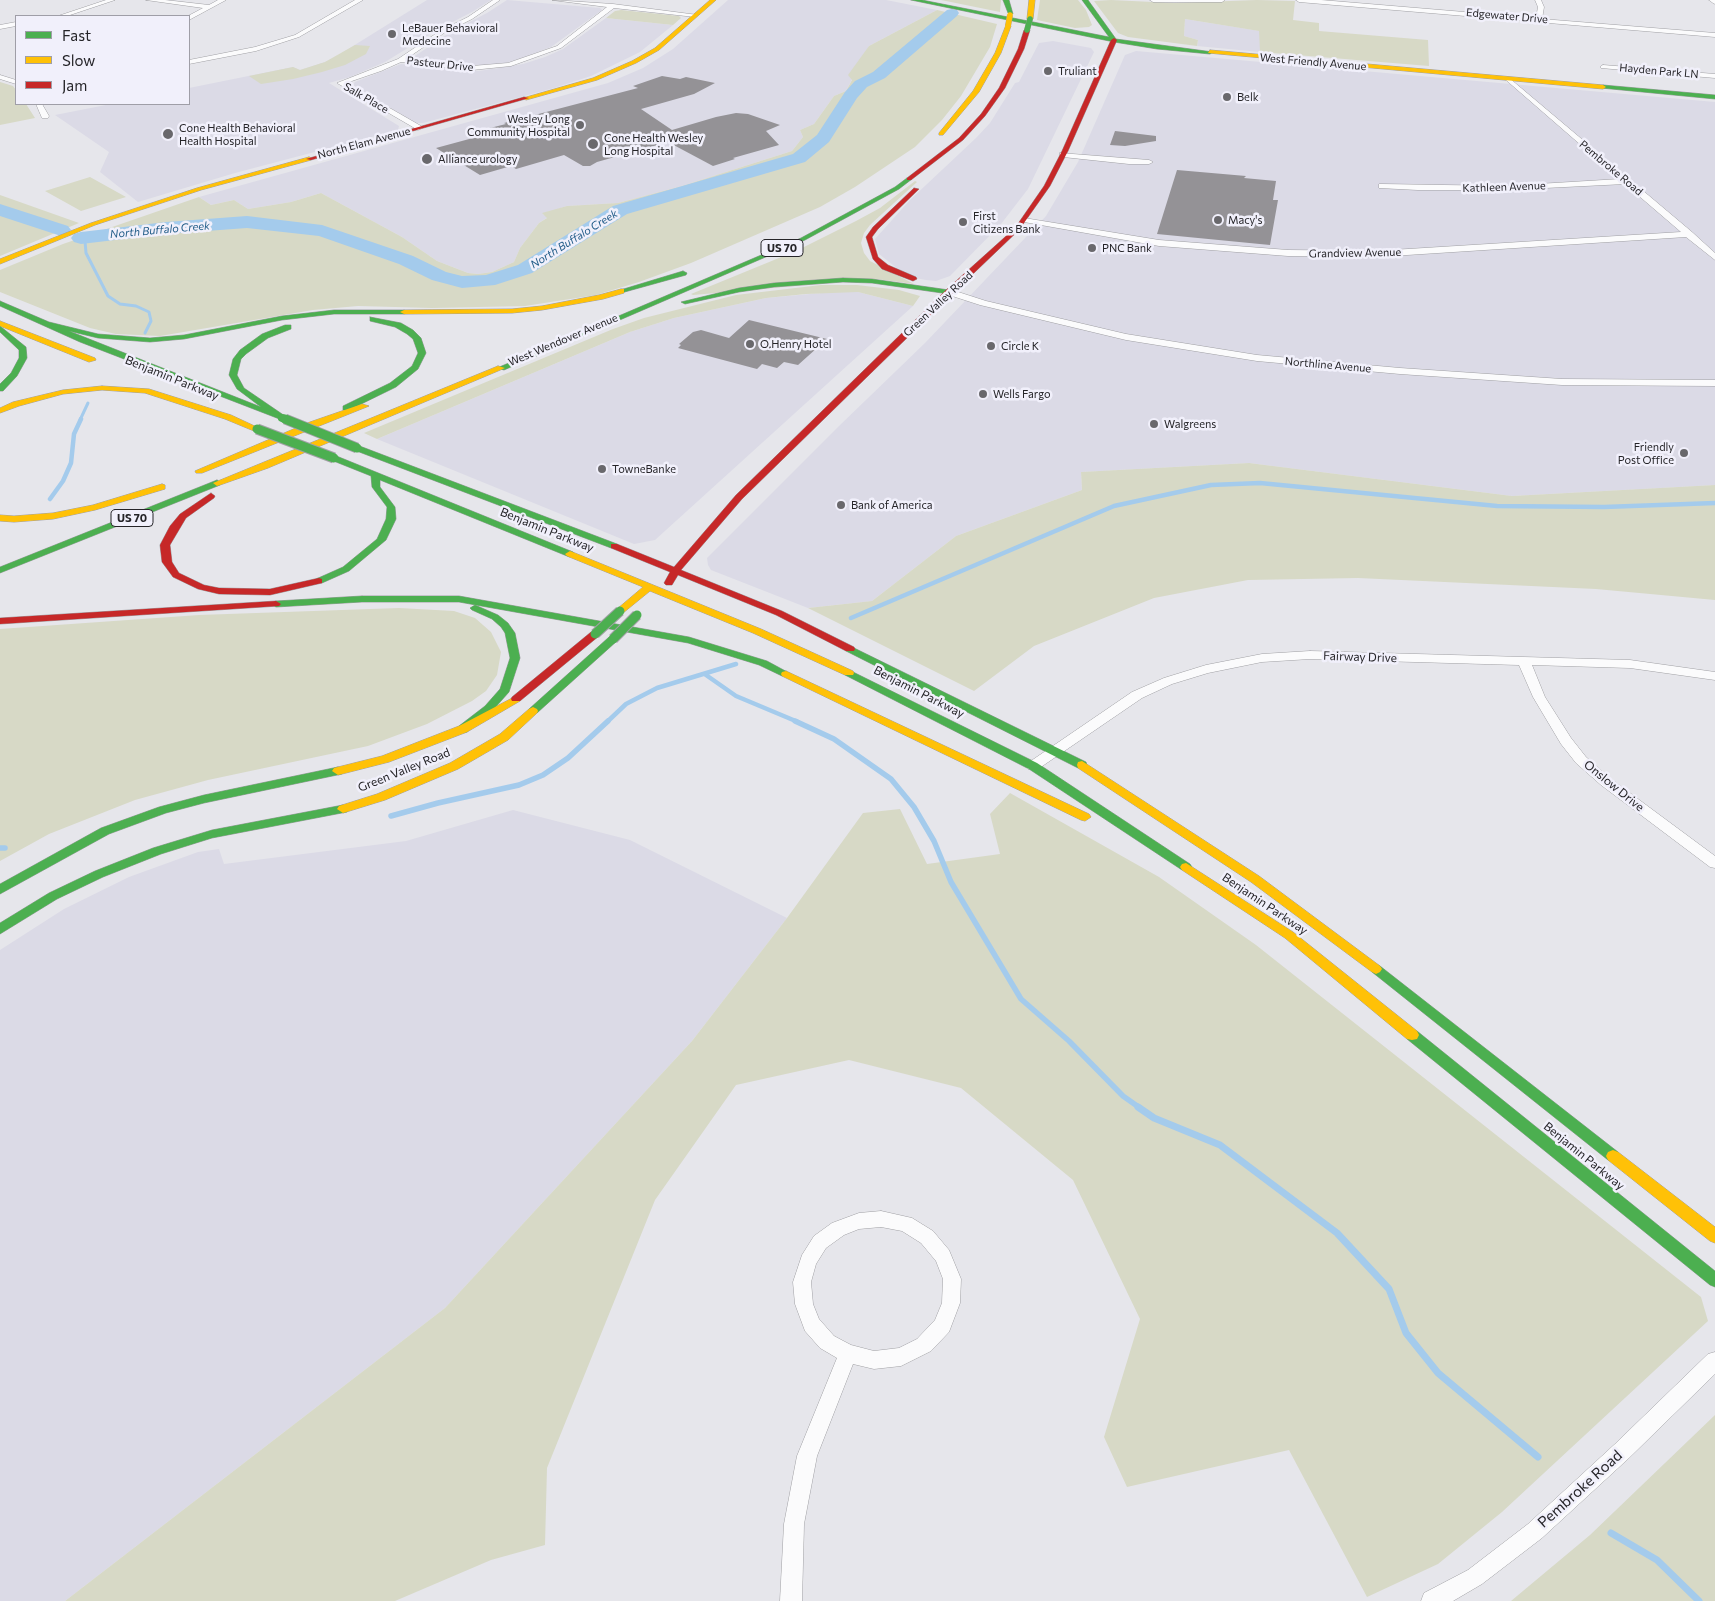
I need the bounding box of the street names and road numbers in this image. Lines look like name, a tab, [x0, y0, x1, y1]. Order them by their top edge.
street label: Edgewater Drive	[1466, 6, 1548, 26]
street label: West Friendly Avenue	[1259, 51, 1367, 73]
street label: Pasteur Drive	[406, 54, 474, 74]
street label: Hayden Park LN	[1619, 61, 1699, 81]
street label: Salk Place	[341, 80, 391, 116]
street label: North Elam Avenue	[316, 124, 412, 162]
street label: Pembroke Road	[1577, 138, 1645, 198]
street label: Kathleen Avenue	[1462, 179, 1546, 195]
road number: US 70	[761, 240, 803, 256]
street label: Grandview Avenue	[1309, 246, 1401, 260]
street label: Green Valley Road	[901, 269, 975, 339]
street label: West Wendover Avenue	[506, 311, 620, 369]
street label: Benjamin Parkway	[123, 353, 221, 403]
street label: Northline Avenue	[1284, 355, 1372, 375]
street label: Benjamin Parkway	[498, 505, 596, 555]
road number: US 70	[111, 509, 153, 526]
street label: Fairway Drive	[1323, 649, 1397, 665]
street label: Benjamin Parkway	[871, 663, 967, 721]
street label: Green Valley Road	[356, 745, 452, 795]
street label: Onslow Drive	[1581, 757, 1647, 815]
street label: Benjamin Parkway	[1220, 870, 1310, 938]
street label: Benjamin Parkway	[1541, 1119, 1627, 1193]
street label: Pembroke Road	[1534, 1446, 1626, 1532]

